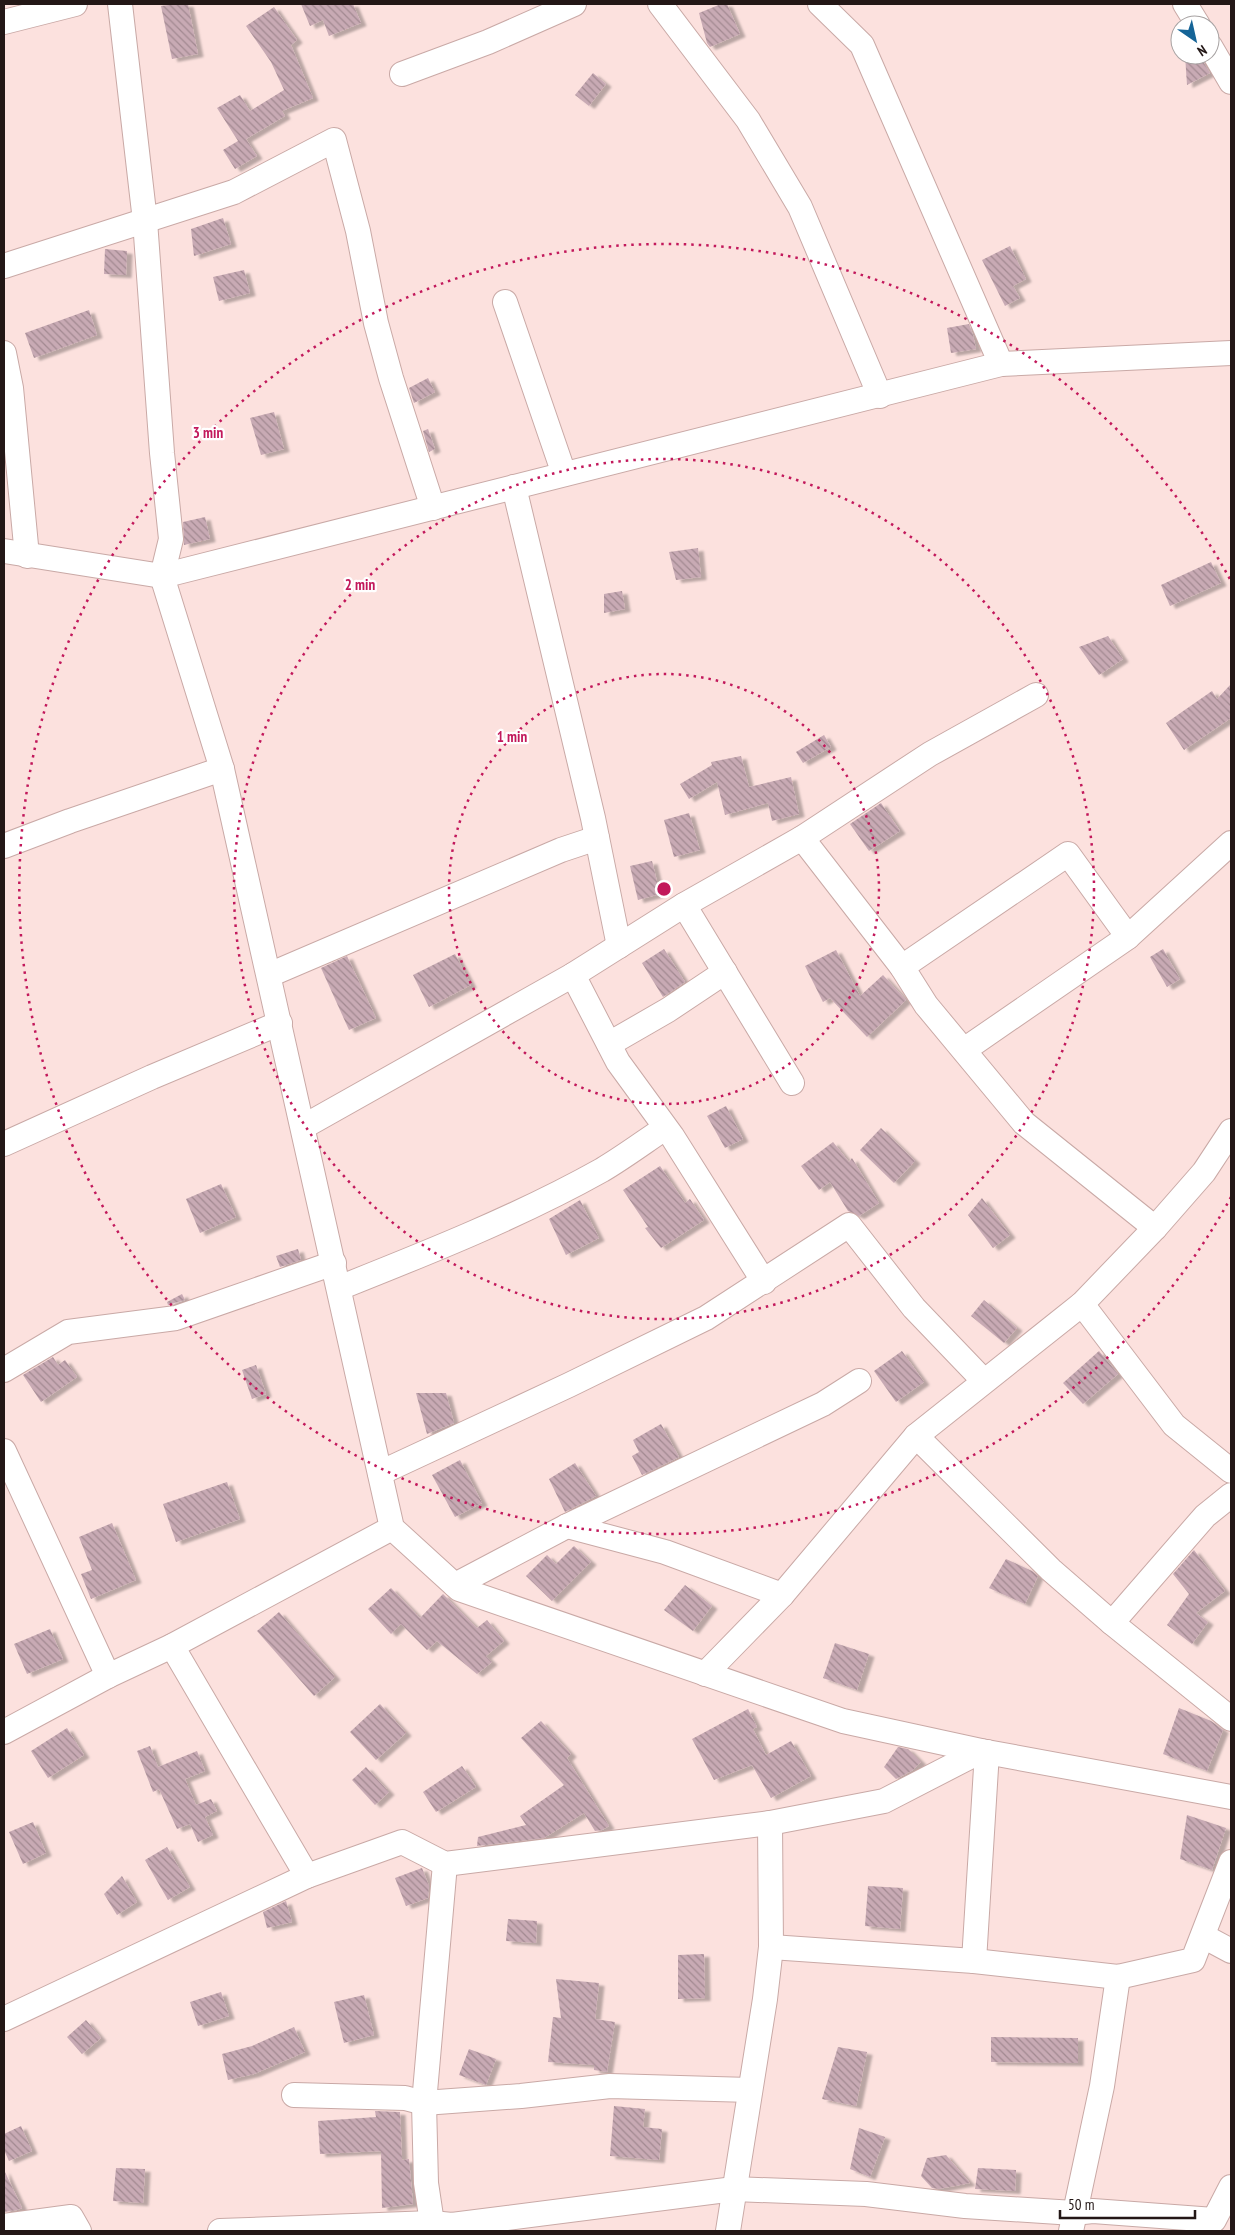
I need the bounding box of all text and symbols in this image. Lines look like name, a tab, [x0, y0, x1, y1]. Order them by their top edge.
north arrow	[1170, 15, 1220, 65]
text: N	[1194, 41, 1210, 60]
text: 3 min	[193, 423, 223, 442]
text: 2 min	[345, 575, 375, 594]
text: 1 min	[497, 727, 527, 746]
centre of rings	[655, 880, 673, 898]
scale bar	[1060, 2188, 1195, 2220]
text: 50 m	[1068, 2195, 1094, 2214]

